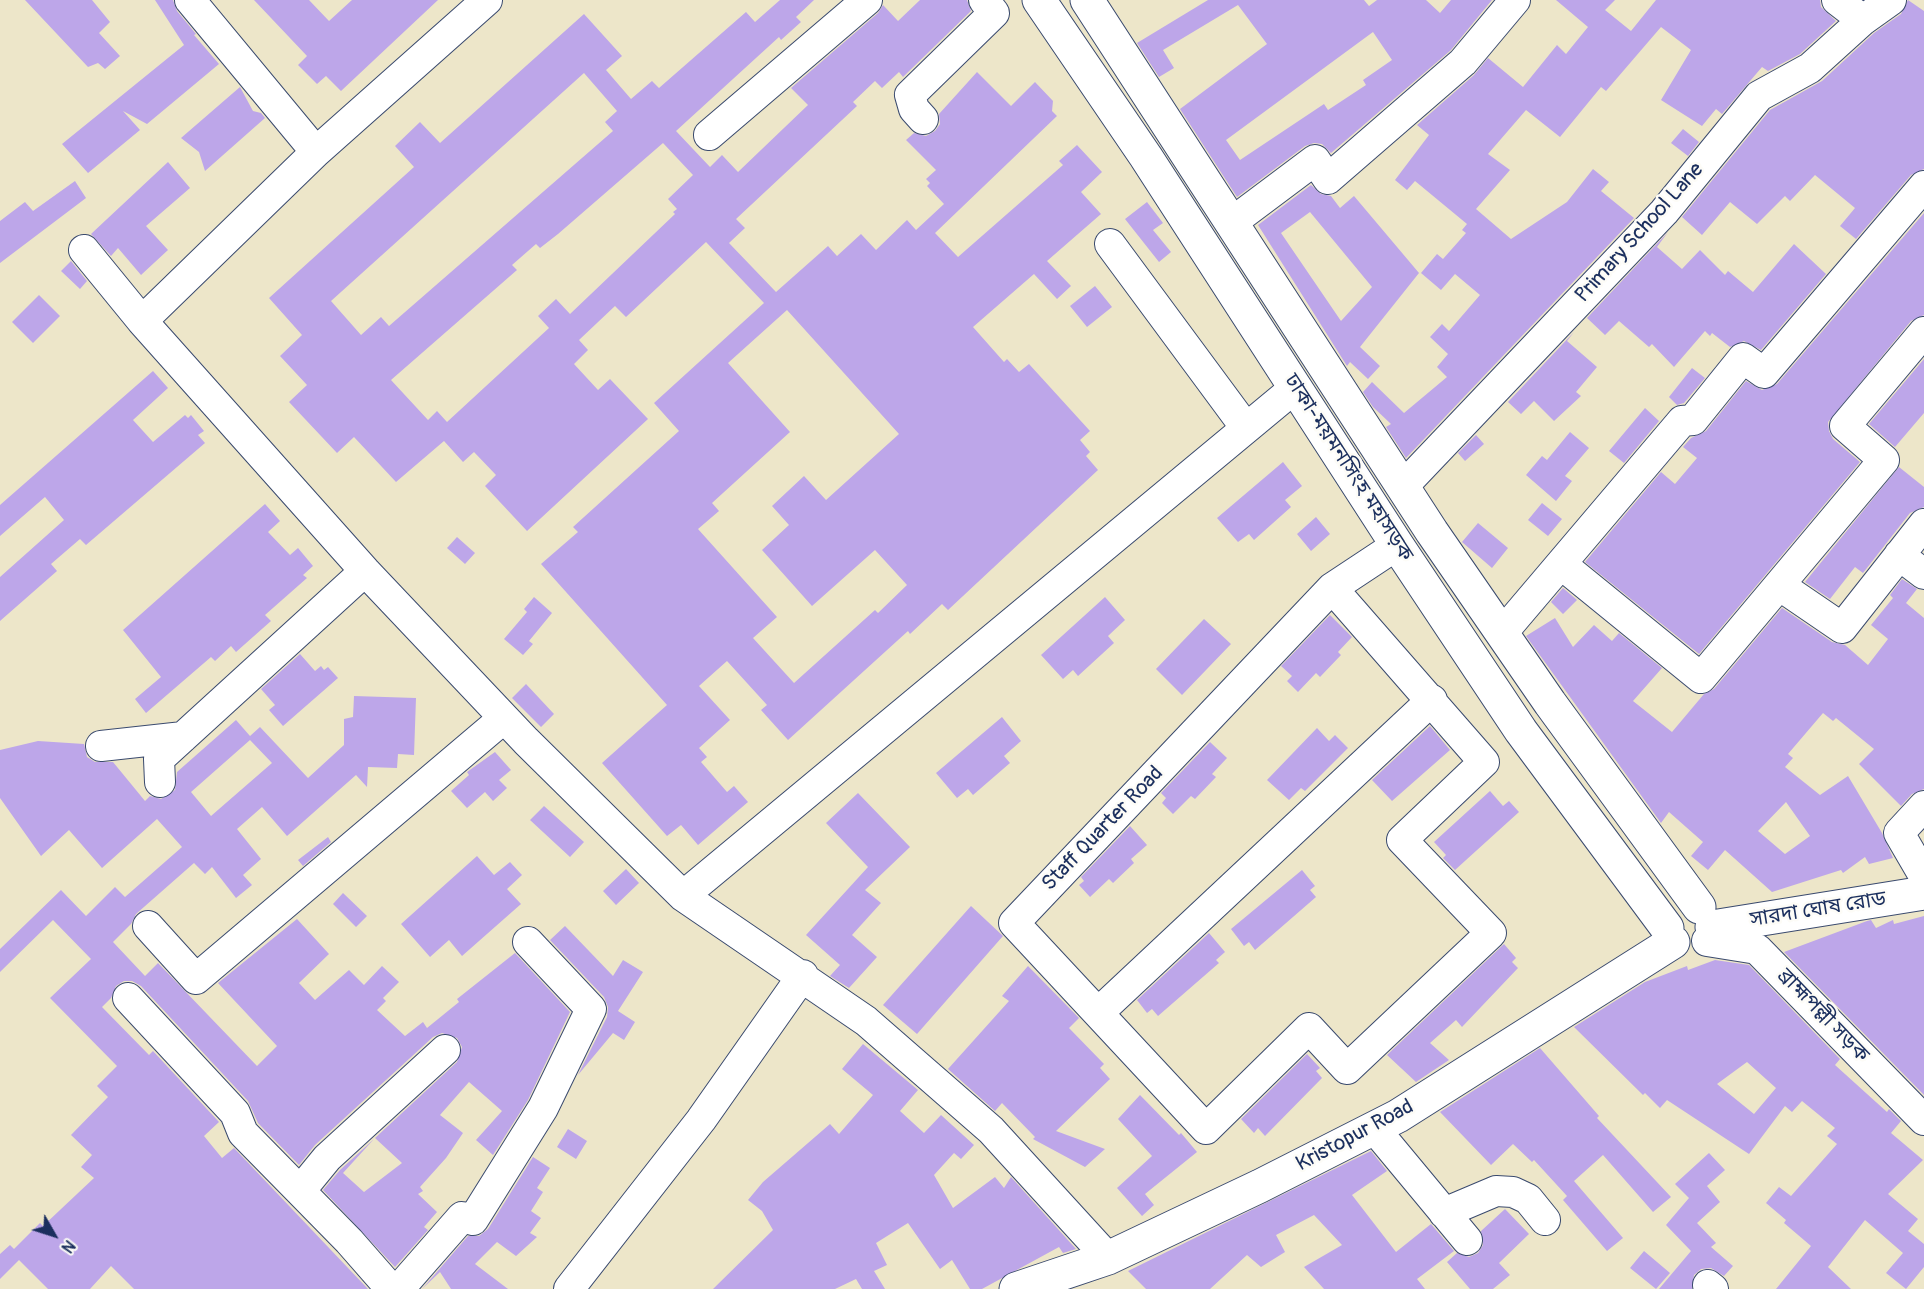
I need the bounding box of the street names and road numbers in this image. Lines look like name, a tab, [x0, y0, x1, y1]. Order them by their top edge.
street label: Primary School Lane	[1571, 158, 1709, 308]
street label: ঢাকা-ময়মনসিংহ মহাসড়ক	[1278, 370, 1418, 566]
street label: Staff Quarter Road	[1037, 761, 1169, 897]
street label: সারদা ঘোষ রোড	[1748, 887, 1888, 933]
street label: ব্রাহ্মপল্লী সড়ক	[1772, 964, 1874, 1068]
street label: Kristopur Road	[1292, 1095, 1418, 1177]

